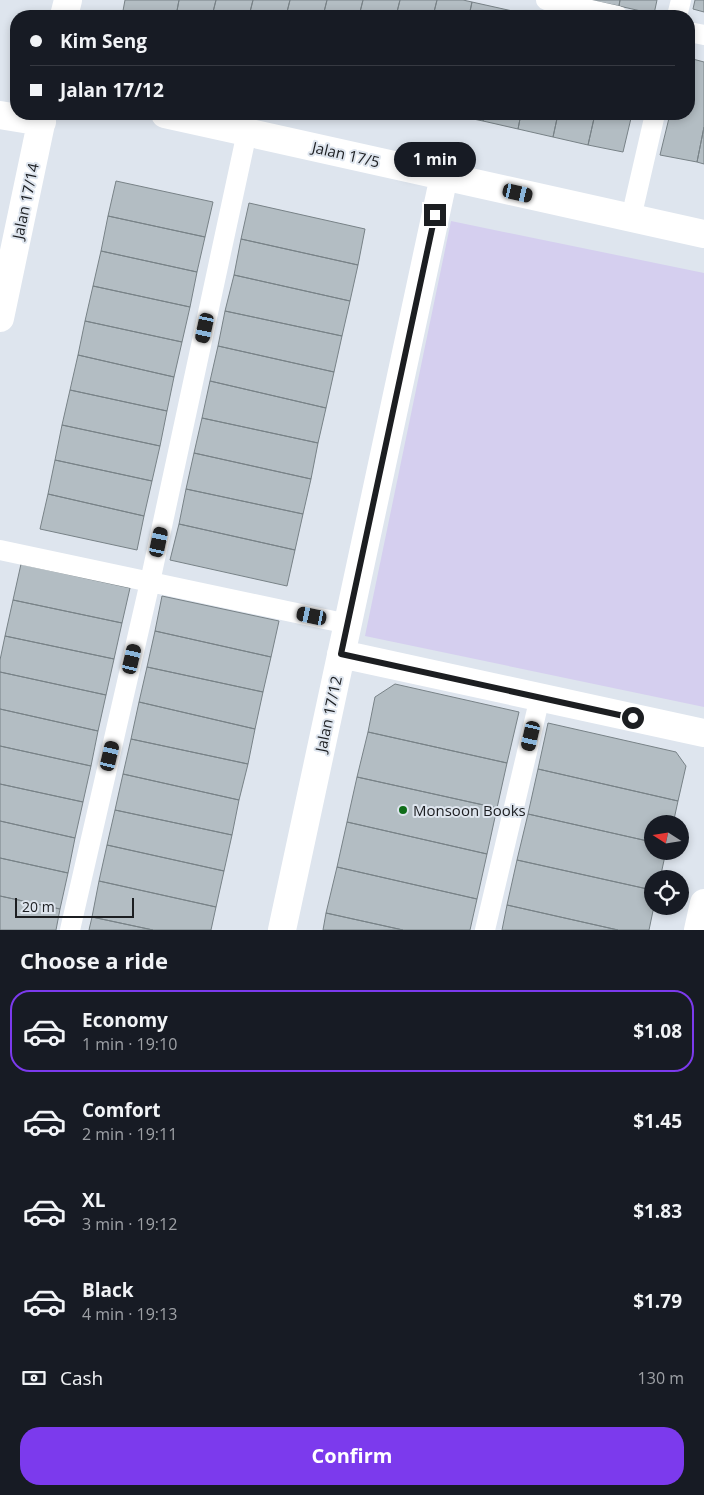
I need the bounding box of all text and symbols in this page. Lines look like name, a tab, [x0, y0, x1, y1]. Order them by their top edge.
text: Kim Seng	[60, 28, 147, 54]
text: Jalan 17/12	[60, 77, 164, 103]
street label: Jalan 17/5	[308, 136, 382, 171]
callout: 1 min	[394, 142, 476, 178]
text: 1 min	[413, 148, 457, 170]
street label: Jalan 17/14	[7, 161, 43, 243]
car	[501, 182, 534, 204]
route end	[424, 204, 446, 226]
car	[194, 312, 215, 344]
car	[148, 526, 169, 558]
car	[295, 606, 328, 626]
car	[121, 643, 142, 675]
street label: Jalan 17/12	[310, 674, 346, 756]
route start	[622, 707, 644, 729]
car	[520, 720, 541, 752]
car	[99, 740, 120, 772]
place label: Monsoon Books	[413, 800, 526, 820]
marker: Monsoon Books	[397, 804, 409, 816]
north arrow	[644, 815, 689, 860]
map controls	[644, 815, 689, 915]
button: locate	[644, 870, 689, 915]
scale bar	[15, 895, 134, 918]
text: 20 m	[22, 897, 55, 916]
text: Choose a ride	[20, 945, 168, 975]
text: Economy	[82, 1007, 168, 1033]
icon: car	[22, 1009, 67, 1054]
text: $1.08	[633, 1018, 682, 1044]
text: 1 min · 19:10	[82, 1033, 177, 1055]
text: Comfort	[82, 1097, 161, 1123]
icon: car	[22, 1099, 67, 1144]
text: $1.45	[633, 1108, 682, 1134]
text: 2 min · 19:11	[82, 1123, 177, 1145]
text: XL	[82, 1187, 105, 1213]
icon: car	[22, 1189, 67, 1234]
text: $1.83	[633, 1198, 682, 1224]
text: 3 min · 19:12	[82, 1213, 177, 1235]
text: Black	[82, 1277, 134, 1303]
icon: car	[22, 1279, 67, 1324]
text: $1.79	[633, 1288, 682, 1314]
text: 4 min · 19:13	[82, 1303, 177, 1325]
icon: cash	[20, 1364, 48, 1392]
text: Cash	[60, 1365, 103, 1391]
text: 130 m	[638, 1367, 684, 1389]
button: Confirm	[20, 1427, 684, 1485]

